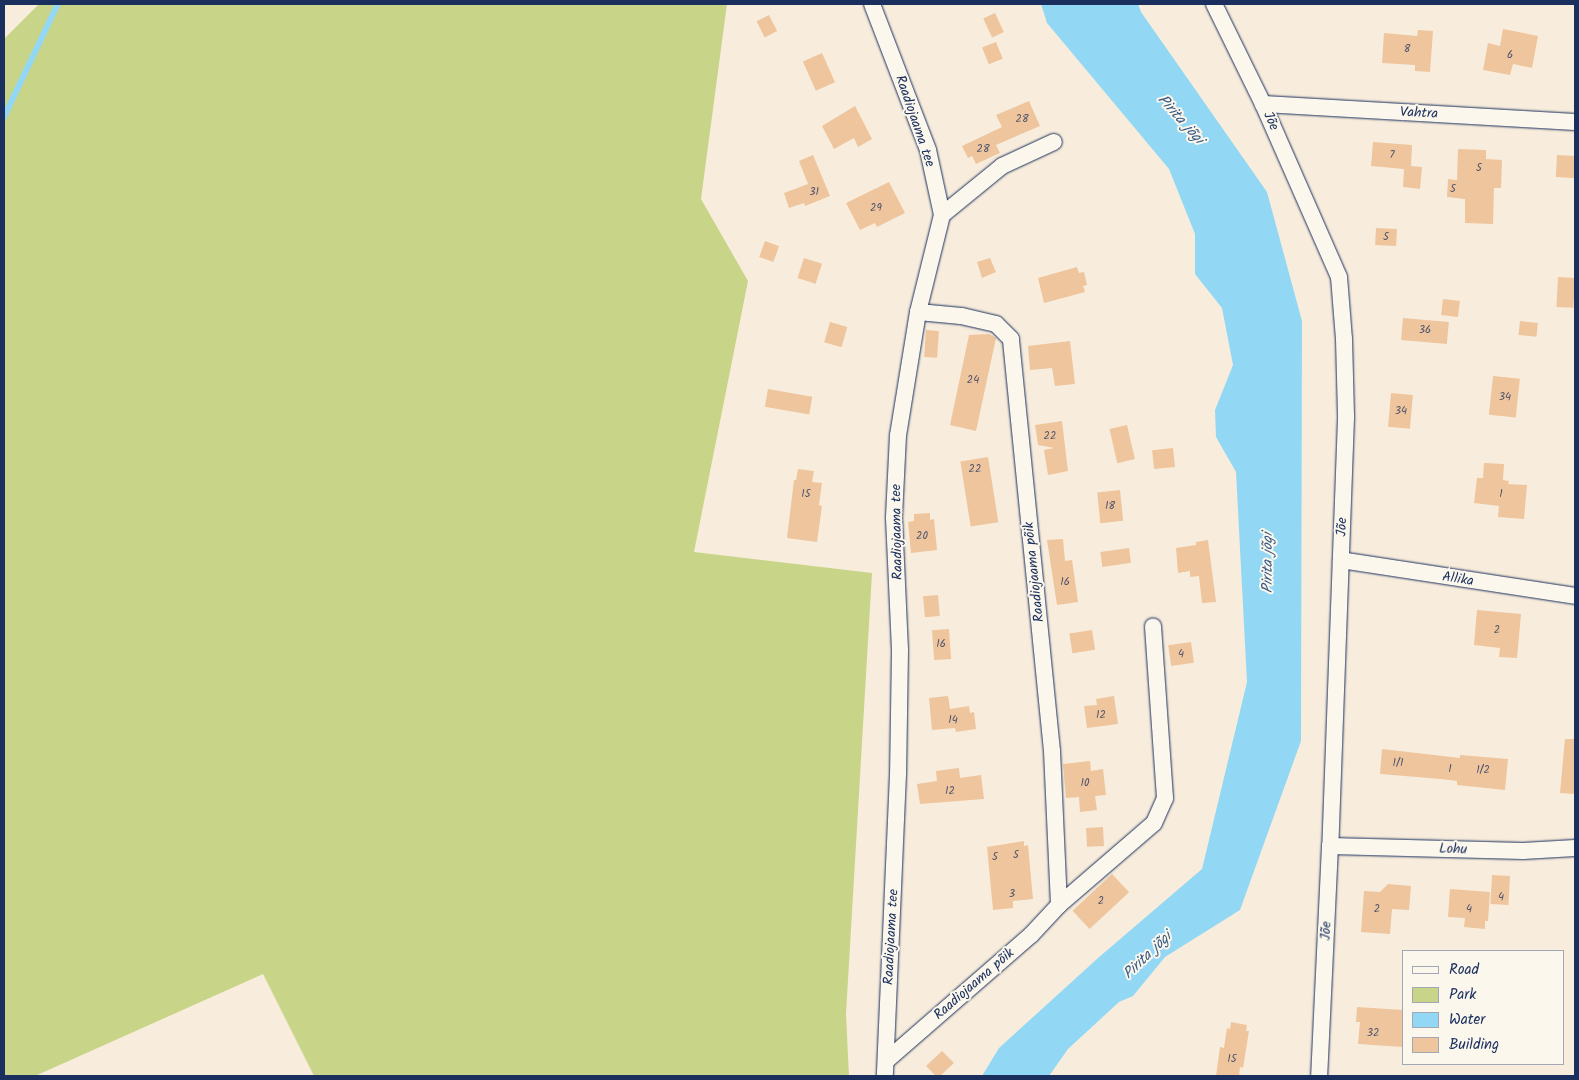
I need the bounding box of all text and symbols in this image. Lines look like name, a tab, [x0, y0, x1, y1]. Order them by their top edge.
house number: 8	[1404, 42, 1410, 56]
house number: 6	[1507, 48, 1513, 62]
street label: Raadiojaama tee	[891, 73, 939, 169]
water label: Pirita jõgi	[1153, 92, 1207, 148]
street label: Vahtra	[1400, 104, 1438, 122]
street label: Jõe	[1259, 109, 1283, 133]
house number: 28	[1015, 112, 1029, 126]
house number: 28	[976, 142, 990, 156]
house number: 7	[1389, 148, 1395, 162]
house number: 5	[1476, 161, 1482, 175]
house number: 5	[1450, 182, 1456, 196]
house number: 31	[809, 185, 819, 199]
house number: 29	[870, 201, 882, 215]
house number: 5	[1383, 230, 1389, 244]
house number: 36	[1419, 323, 1431, 337]
house number: 24	[967, 373, 979, 387]
house number: 34	[1499, 390, 1511, 404]
house number: 34	[1395, 404, 1407, 418]
house number: 22	[1044, 429, 1056, 443]
house number: 22	[969, 462, 981, 476]
street label: Raadiojaama tee	[888, 484, 906, 580]
house number: 15	[801, 487, 811, 501]
house number: 1	[1499, 487, 1503, 501]
house number: 18	[1105, 499, 1115, 513]
street label: Jõe	[1333, 517, 1351, 537]
street label: Raadiojaama põik	[1020, 521, 1048, 623]
house number: 20	[916, 529, 928, 543]
water label: Pirita jõgi	[1260, 533, 1278, 593]
street label: Allika	[1441, 568, 1475, 590]
house number: 16	[1060, 575, 1070, 589]
house number: 2	[1494, 623, 1500, 637]
house number: 16	[936, 637, 946, 651]
house number: 4	[1178, 647, 1184, 661]
house number: 12	[1096, 708, 1106, 722]
house number: 14	[948, 713, 958, 727]
house number: 1/1	[1393, 756, 1403, 770]
house number: 1	[1448, 762, 1452, 776]
house number: 1/2	[1476, 763, 1490, 777]
house number: 10	[1081, 776, 1089, 790]
house number: 12	[945, 784, 955, 798]
street label: Lohu	[1439, 840, 1467, 858]
house number: 5	[1013, 848, 1019, 862]
house number: 5	[992, 850, 998, 864]
house number: 3	[1009, 887, 1015, 901]
street label: Raadiojaama tee	[880, 889, 902, 985]
house number: 4	[1498, 890, 1504, 904]
house number: 2	[1098, 894, 1104, 908]
house number: 2	[1374, 902, 1380, 916]
house number: 4	[1466, 902, 1472, 916]
street label: Jõe	[1317, 921, 1335, 941]
water label: Pirita jõgi	[1120, 929, 1176, 983]
street label: Raadiojaama põik	[930, 945, 1018, 1023]
legend	[1402, 950, 1564, 1065]
text: Road	[1449, 958, 1479, 982]
text: Park	[1449, 983, 1476, 1007]
text: Water	[1449, 1008, 1485, 1032]
house number: 32	[1367, 1026, 1379, 1040]
text: Building	[1449, 1033, 1499, 1057]
house number: 15	[1227, 1052, 1237, 1066]

